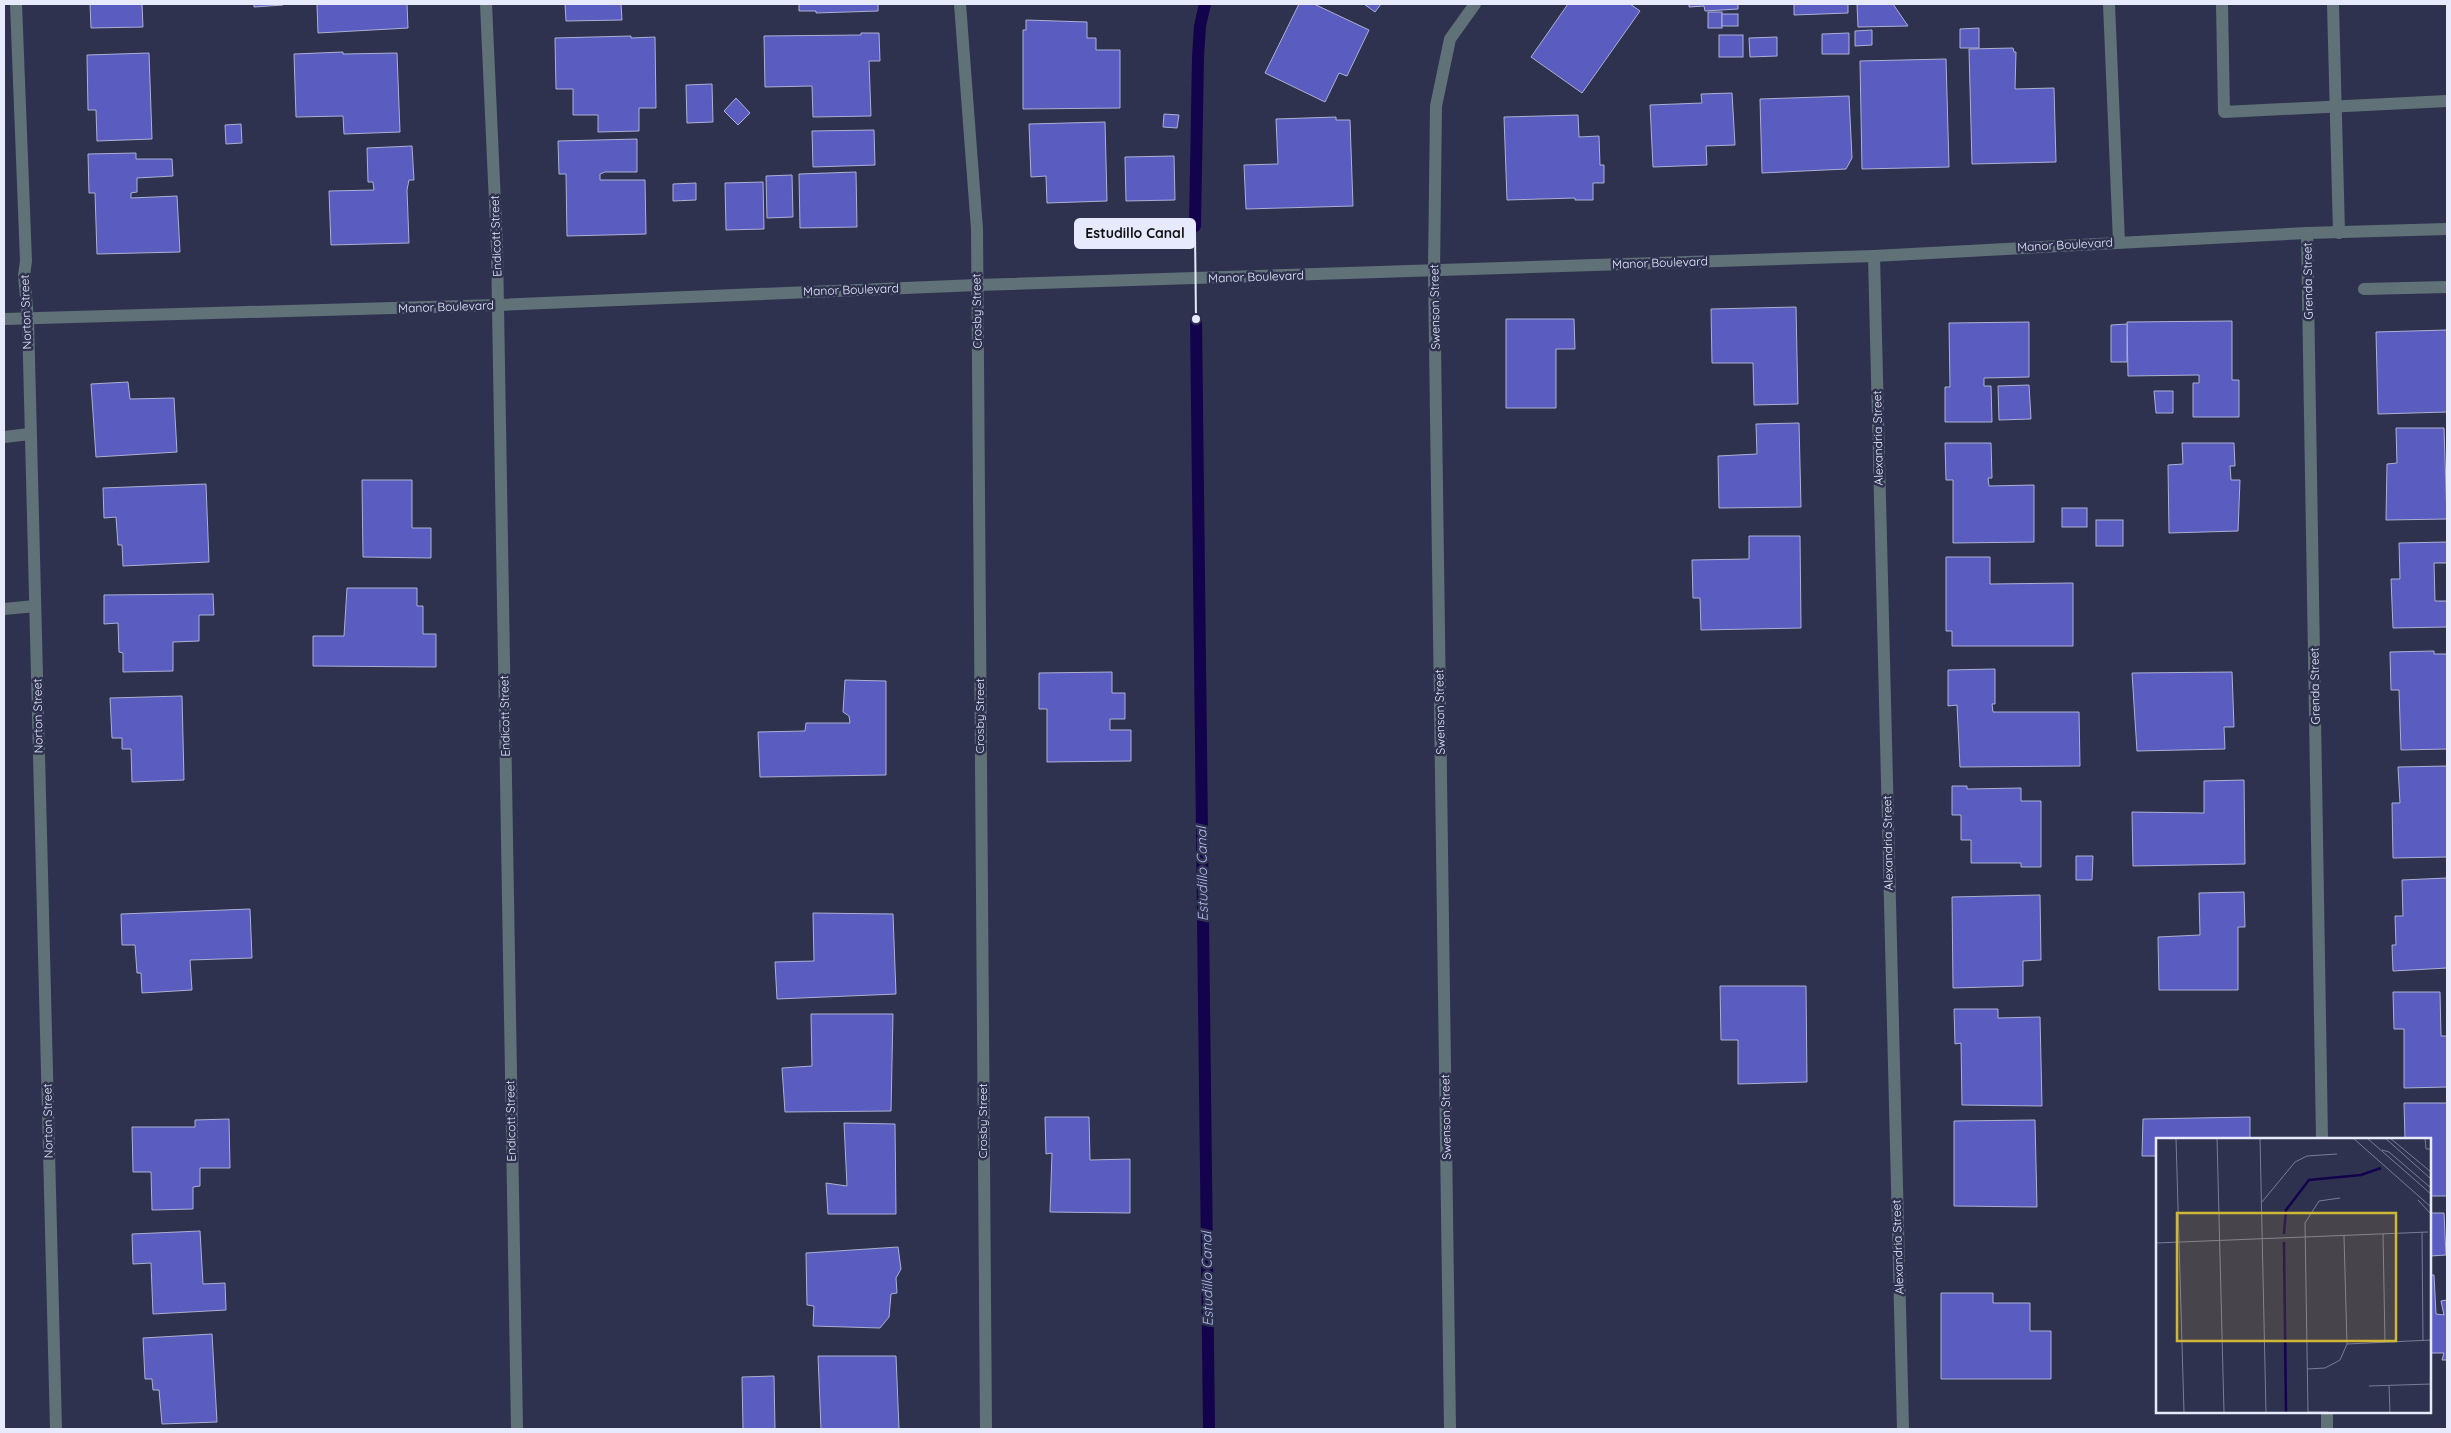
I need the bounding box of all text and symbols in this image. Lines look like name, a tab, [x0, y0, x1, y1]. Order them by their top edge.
street label: Endicott Street	[487, 195, 504, 277]
callout: Estudillo Canal	[1075, 219, 1195, 248]
text: Estudillo Canal	[1085, 224, 1185, 242]
street label: Manor Boulevard	[2017, 235, 2113, 254]
street label: Grenda Street	[2299, 242, 2316, 320]
street label: Manor Boulevard	[1612, 253, 1708, 272]
street label: Swenson Street	[1426, 264, 1443, 350]
street label: Manor Boulevard	[1208, 267, 1304, 286]
street label: Crosby Street	[968, 273, 985, 349]
street label: Norton Street	[17, 274, 34, 350]
street label: Manor Boulevard	[803, 280, 899, 299]
street label: Manor Boulevard	[398, 297, 494, 316]
street label: Alexandria Street	[1869, 390, 1886, 486]
street label: Grenda Street	[2306, 647, 2323, 725]
street label: Swenson Street	[1431, 669, 1448, 755]
street label: Endicott Street	[496, 675, 513, 757]
street label: Norton Street	[29, 678, 46, 754]
street label: Crosby Street	[972, 678, 987, 754]
street label: Alexandria Street	[1879, 795, 1896, 891]
water label: Estudillo Canal	[1192, 825, 1212, 922]
street label: Swenson Street	[1437, 1074, 1454, 1160]
street label: Endicott Street	[502, 1080, 519, 1162]
street label: Norton Street	[39, 1083, 56, 1159]
street label: Crosby Street	[975, 1083, 990, 1159]
inset map	[2156, 1138, 2431, 1413]
street label: Alexandria Street	[1888, 1199, 1907, 1295]
water label: Estudillo Canal	[1197, 1230, 1217, 1327]

